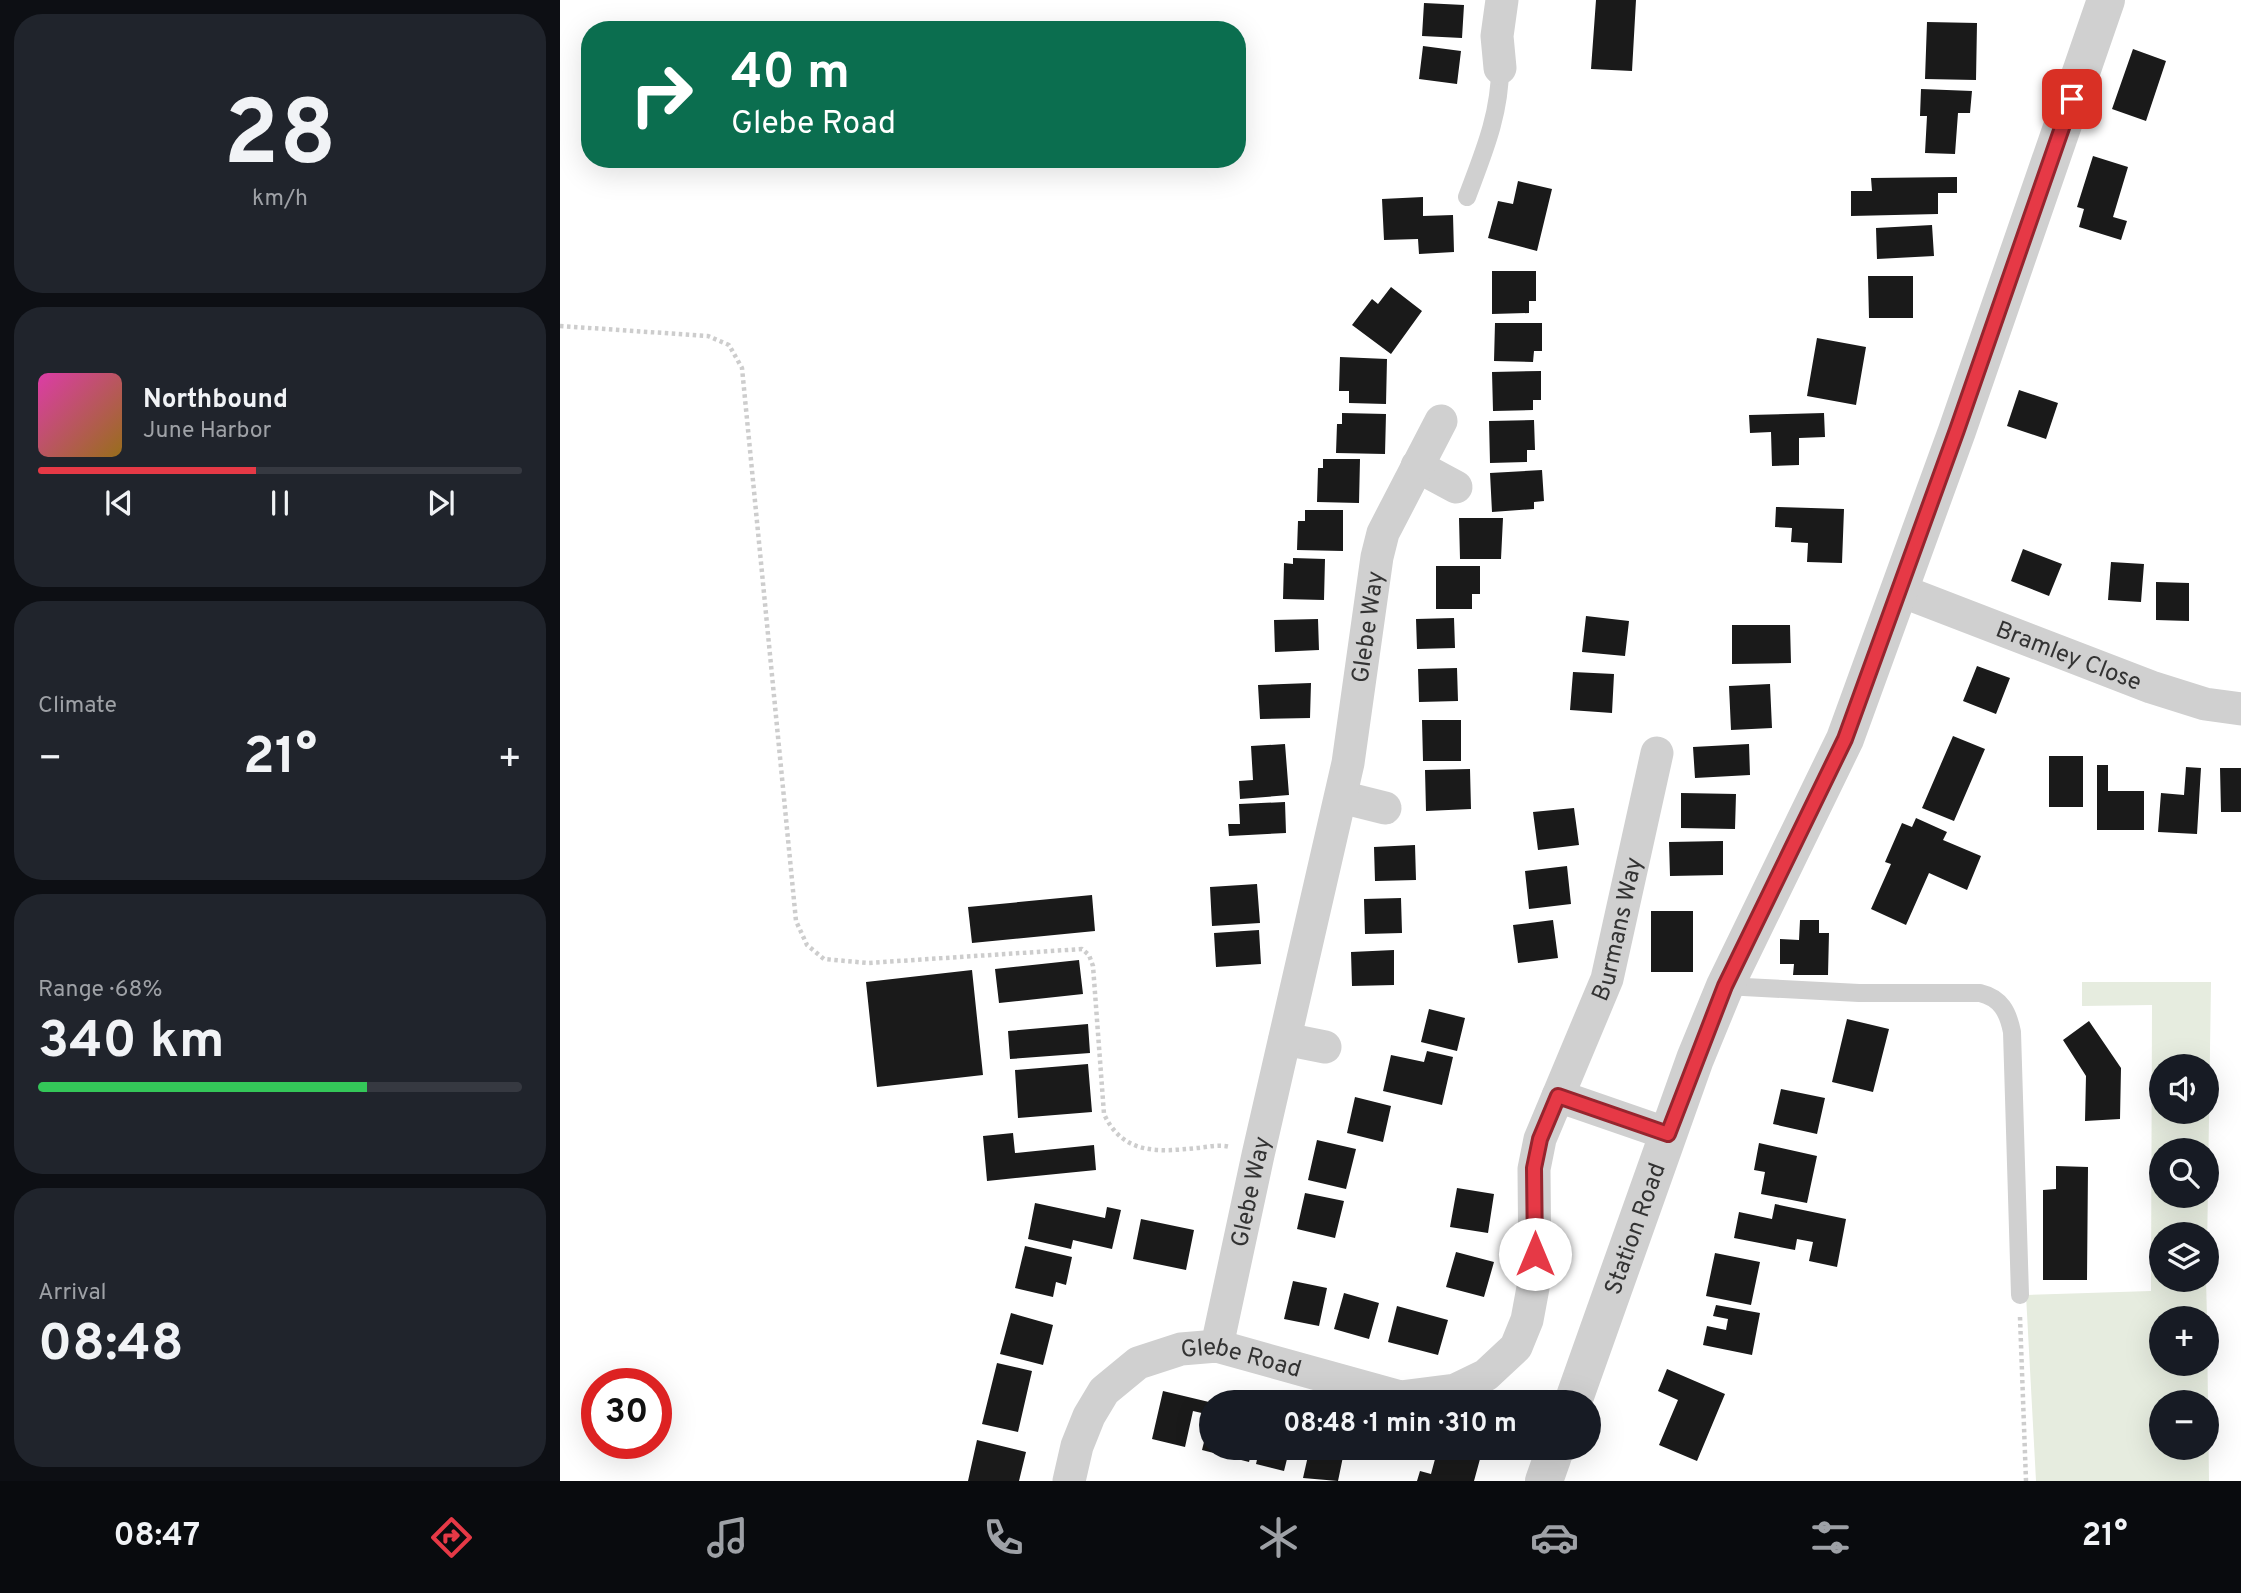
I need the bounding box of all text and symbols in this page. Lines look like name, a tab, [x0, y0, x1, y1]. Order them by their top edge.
text: 40 m	[731, 44, 850, 106]
icon: right	[616, 49, 707, 140]
pin	[2042, 69, 2102, 129]
icon: arrive	[2053, 80, 2091, 118]
text: 28	[224, 82, 336, 197]
text: Glebe Road	[731, 105, 896, 145]
text: km/h	[252, 185, 308, 214]
text: Northbound	[143, 384, 288, 417]
text: June Harbor	[143, 417, 271, 446]
icon: previous	[100, 484, 138, 522]
icon: pause	[261, 484, 299, 522]
icon: next	[422, 484, 460, 522]
street label: Glebe Way	[1346, 569, 1392, 685]
street label: Bramley Close	[1991, 616, 2145, 699]
text: Climate	[38, 692, 117, 721]
text: 21°	[243, 726, 317, 792]
text: −	[38, 736, 63, 785]
text: +	[497, 736, 522, 785]
street label: Burmans Way	[1586, 855, 1651, 1006]
text: Range · 68%	[38, 976, 163, 1005]
text: 340 km	[38, 1010, 224, 1076]
map controls	[2149, 1054, 2219, 1460]
button: sound	[2149, 1054, 2219, 1124]
street label: Glebe Way	[1226, 1134, 1279, 1250]
button: search	[2149, 1138, 2219, 1208]
street label: Station Road	[1599, 1159, 1674, 1299]
position arrow	[1498, 1217, 1572, 1291]
button: layers	[2149, 1222, 2219, 1292]
text: Arrival	[38, 1279, 107, 1308]
button: +	[2149, 1306, 2219, 1376]
text: 08:48	[38, 1313, 184, 1379]
street label: Glebe Road	[1179, 1333, 1304, 1386]
speed limit sign: 30	[581, 1368, 672, 1459]
button: −	[2149, 1390, 2219, 1460]
text: 08:48 · 1 min · 310 m	[1283, 1408, 1517, 1441]
icon: directions	[427, 1513, 476, 1562]
icon: music	[703, 1513, 752, 1562]
icon: phone	[979, 1513, 1028, 1562]
icon: climate	[1254, 1513, 1303, 1562]
icon: car	[1530, 1513, 1579, 1562]
icon: filters	[1806, 1513, 1855, 1562]
text: 08:47	[113, 1517, 200, 1557]
text: 21°	[2082, 1517, 2127, 1557]

